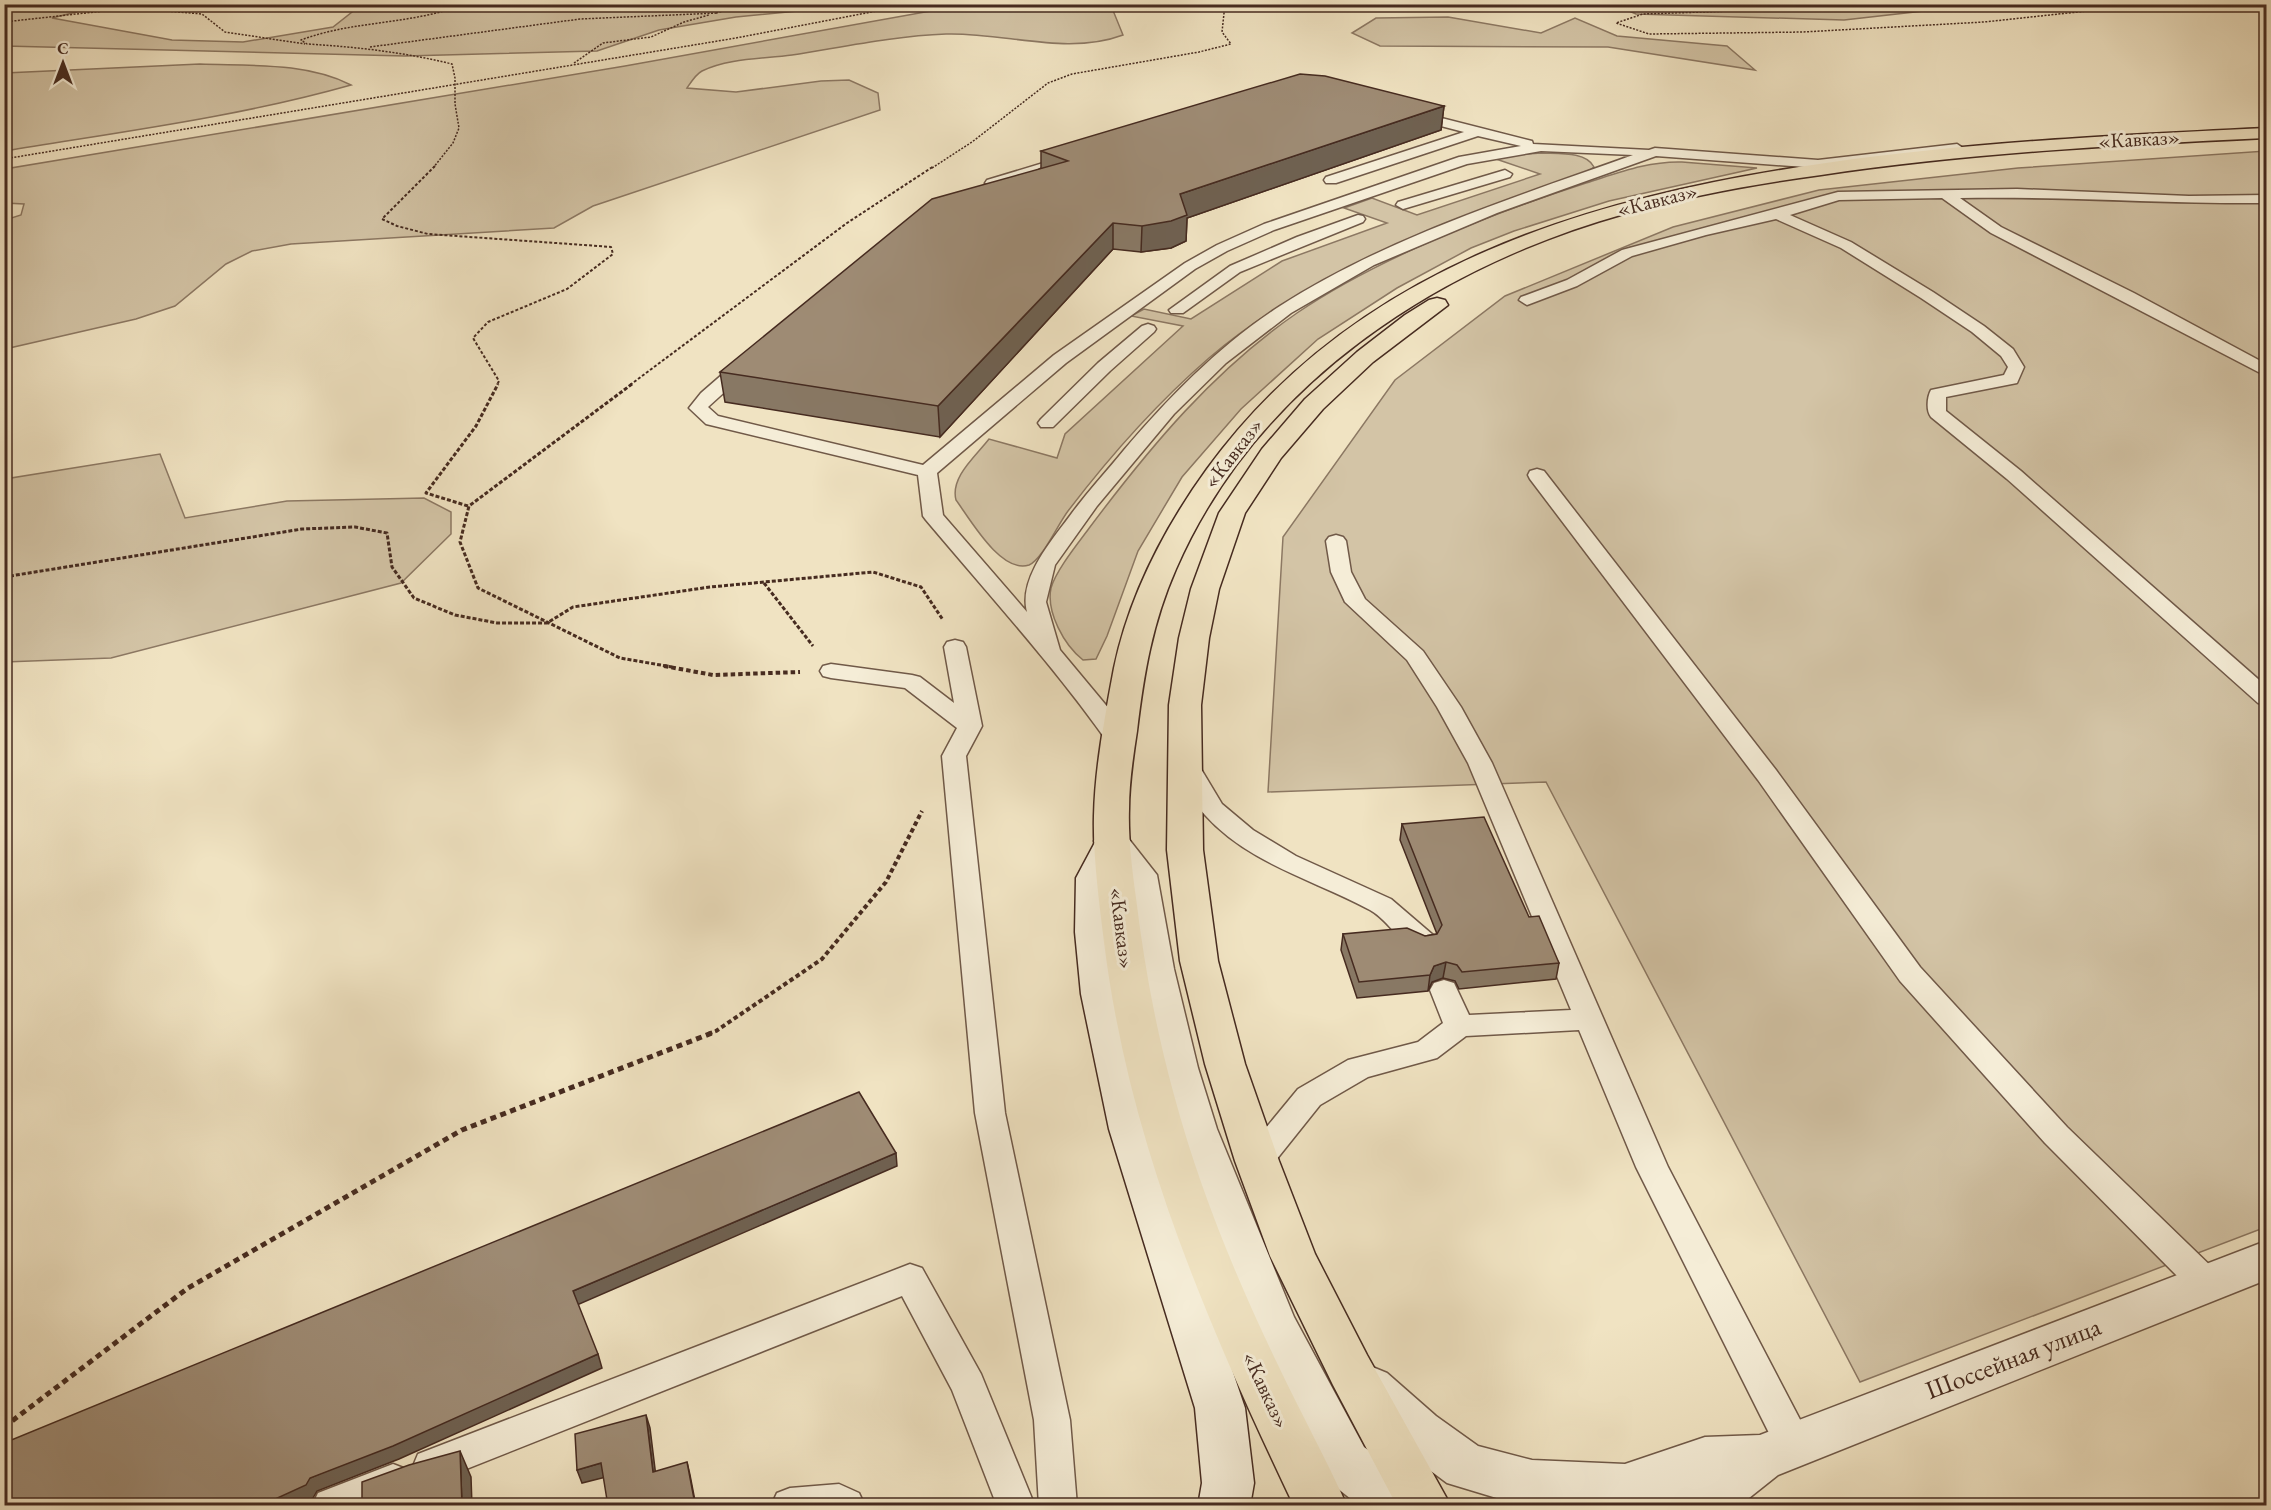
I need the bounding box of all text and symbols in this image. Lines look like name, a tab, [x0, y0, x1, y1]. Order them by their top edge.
north arrow	[33, 33, 93, 93]
text: С	[57, 38, 69, 59]
street label: «Кавказ»	[2097, 123, 2181, 154]
street label: «Кавказ»	[1614, 176, 1700, 223]
street label: «Кавказ»	[1197, 412, 1269, 493]
street label: «Кавказ»	[1104, 886, 1141, 970]
street label: Шоссейная улица	[1920, 1309, 2106, 1407]
street label: «Кавказ»	[1237, 1347, 1296, 1433]

